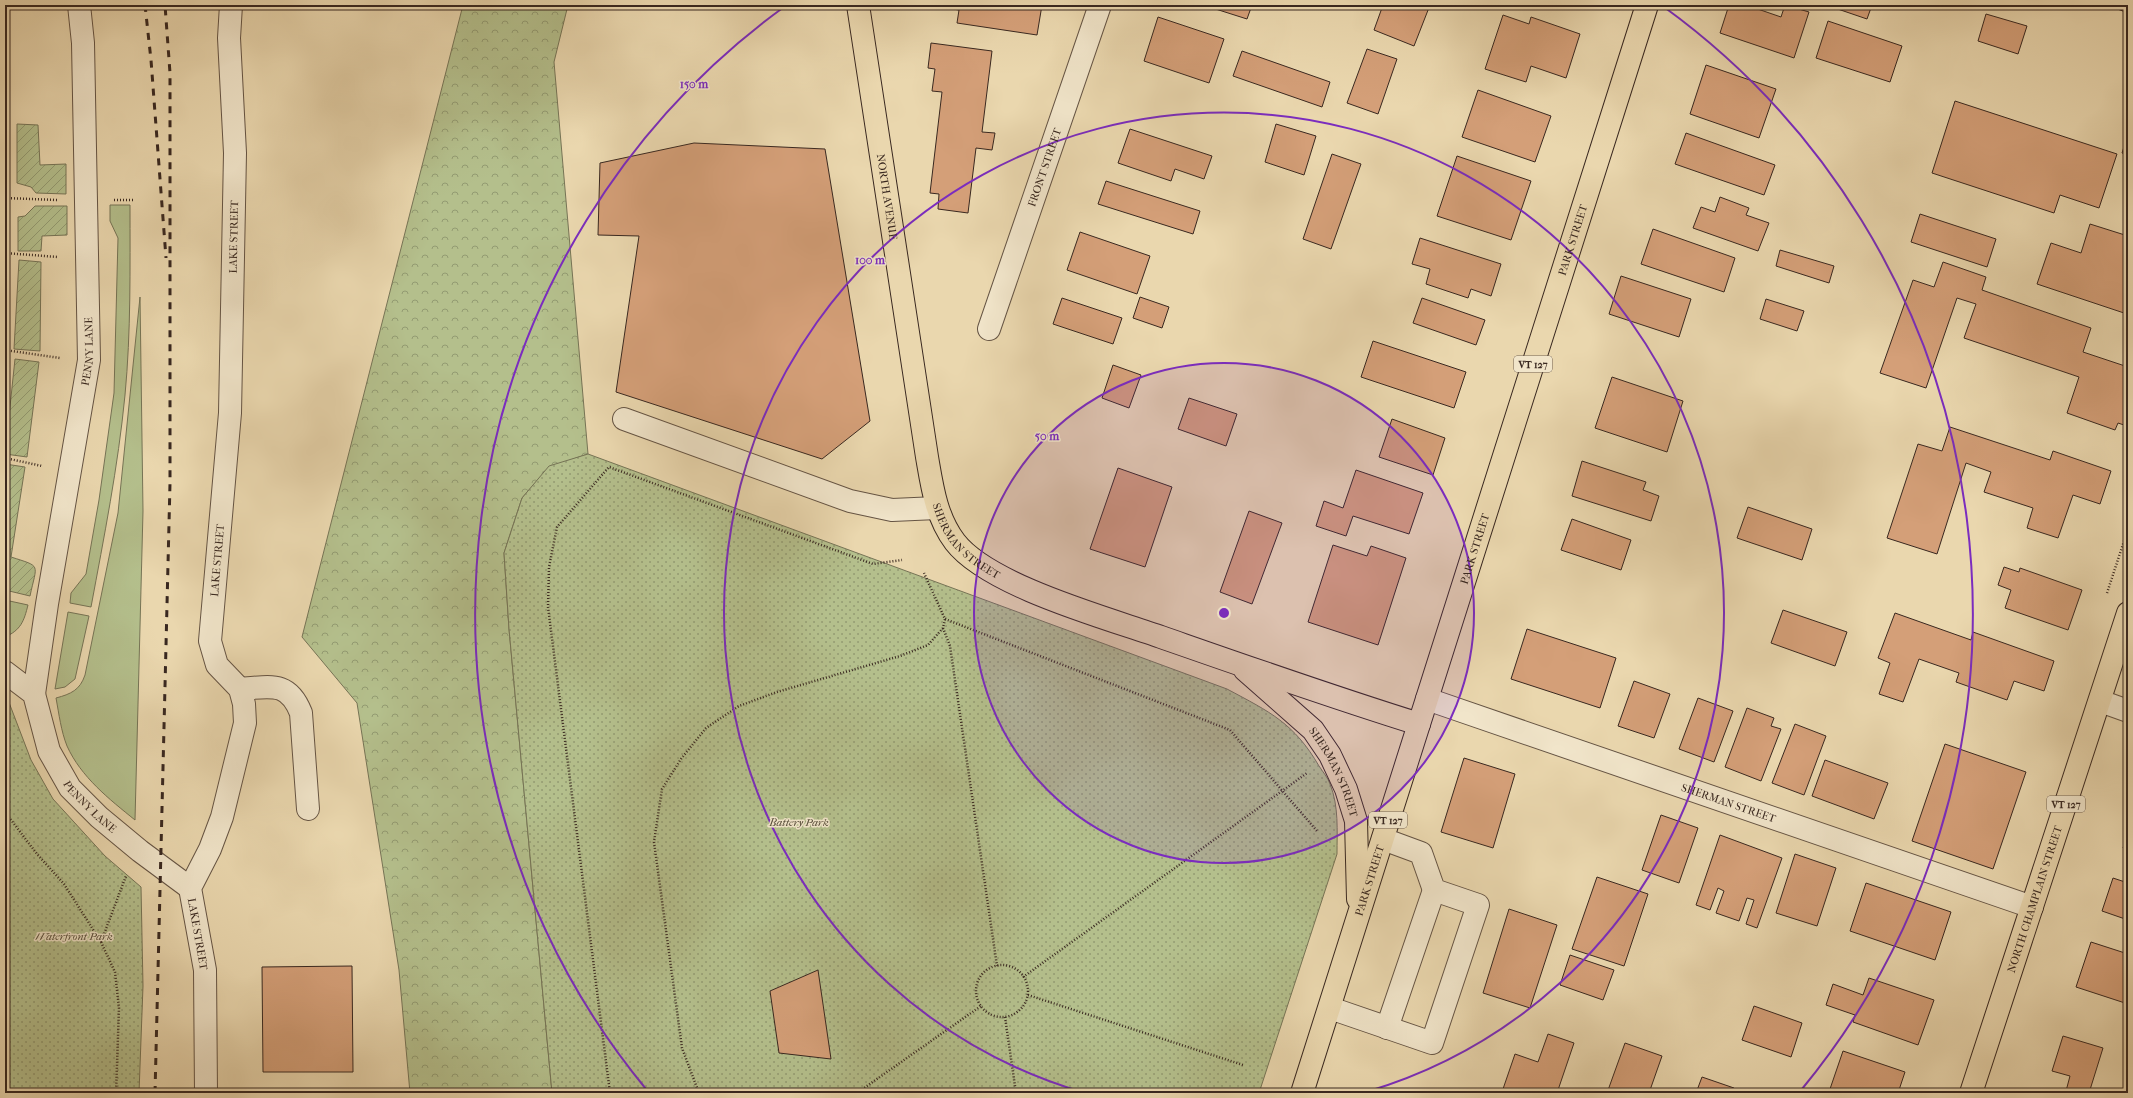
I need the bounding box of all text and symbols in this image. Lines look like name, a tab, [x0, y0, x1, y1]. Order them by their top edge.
text: 150 m	[680, 77, 709, 91]
street label: FRONT STREET	[1025, 126, 1065, 208]
street label: NORTH AVENUE	[874, 153, 900, 241]
street label: LAKE STREET	[227, 200, 241, 273]
street label: PARK STREET	[1556, 202, 1591, 277]
text: 100 m	[855, 253, 886, 267]
street label: PENNY LANE	[79, 317, 97, 387]
road number: VT 127	[1514, 356, 1552, 372]
text: 50 m	[1035, 429, 1060, 443]
street label: SHERMAN STREET	[930, 502, 1002, 582]
street label: PARK STREET	[1458, 511, 1493, 586]
street label: LAKE STREET	[208, 523, 227, 597]
centre of rings	[1217, 606, 1231, 620]
street label: SHERMAN STREET	[1306, 725, 1361, 819]
street label: PENNY LANE	[60, 779, 119, 836]
street label: SHERMAN STREET	[1680, 781, 1778, 826]
road number: VT 127	[2047, 796, 2085, 812]
road number: VT 127	[1369, 812, 1407, 828]
park label: Battery Park	[768, 816, 829, 829]
street label: NORTH CHAMPLAIN STREET	[2005, 824, 2065, 974]
street label: PARK STREET	[1353, 843, 1387, 918]
street label: LAKE STREET	[185, 897, 210, 972]
park label: Waterfront Park	[35, 930, 113, 943]

